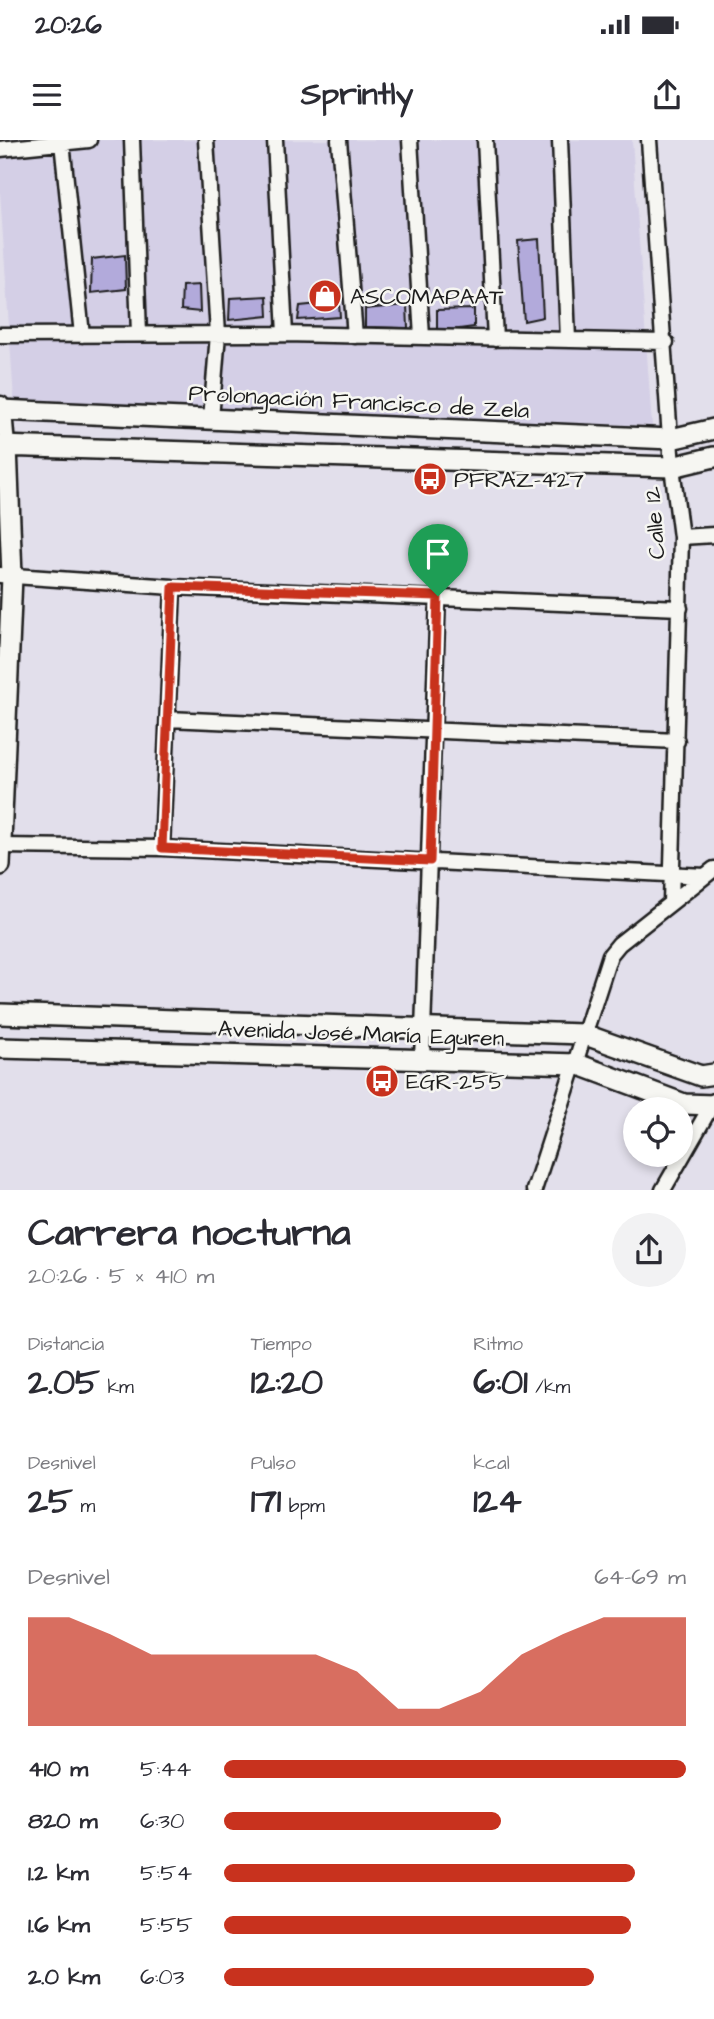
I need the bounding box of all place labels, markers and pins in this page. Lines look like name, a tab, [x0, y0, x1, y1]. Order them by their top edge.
shop icon: ASCOMAPAAT	[306, 277, 344, 315]
place label: ASCOMAPAAT	[350, 281, 504, 313]
bus stop icon: PFRAZ-427	[411, 460, 449, 498]
place label: PFRAZ-427	[454, 464, 584, 496]
pin	[408, 524, 468, 596]
bus stop icon: EGR-255	[363, 1062, 401, 1100]
place label: EGR-255	[406, 1066, 505, 1098]

